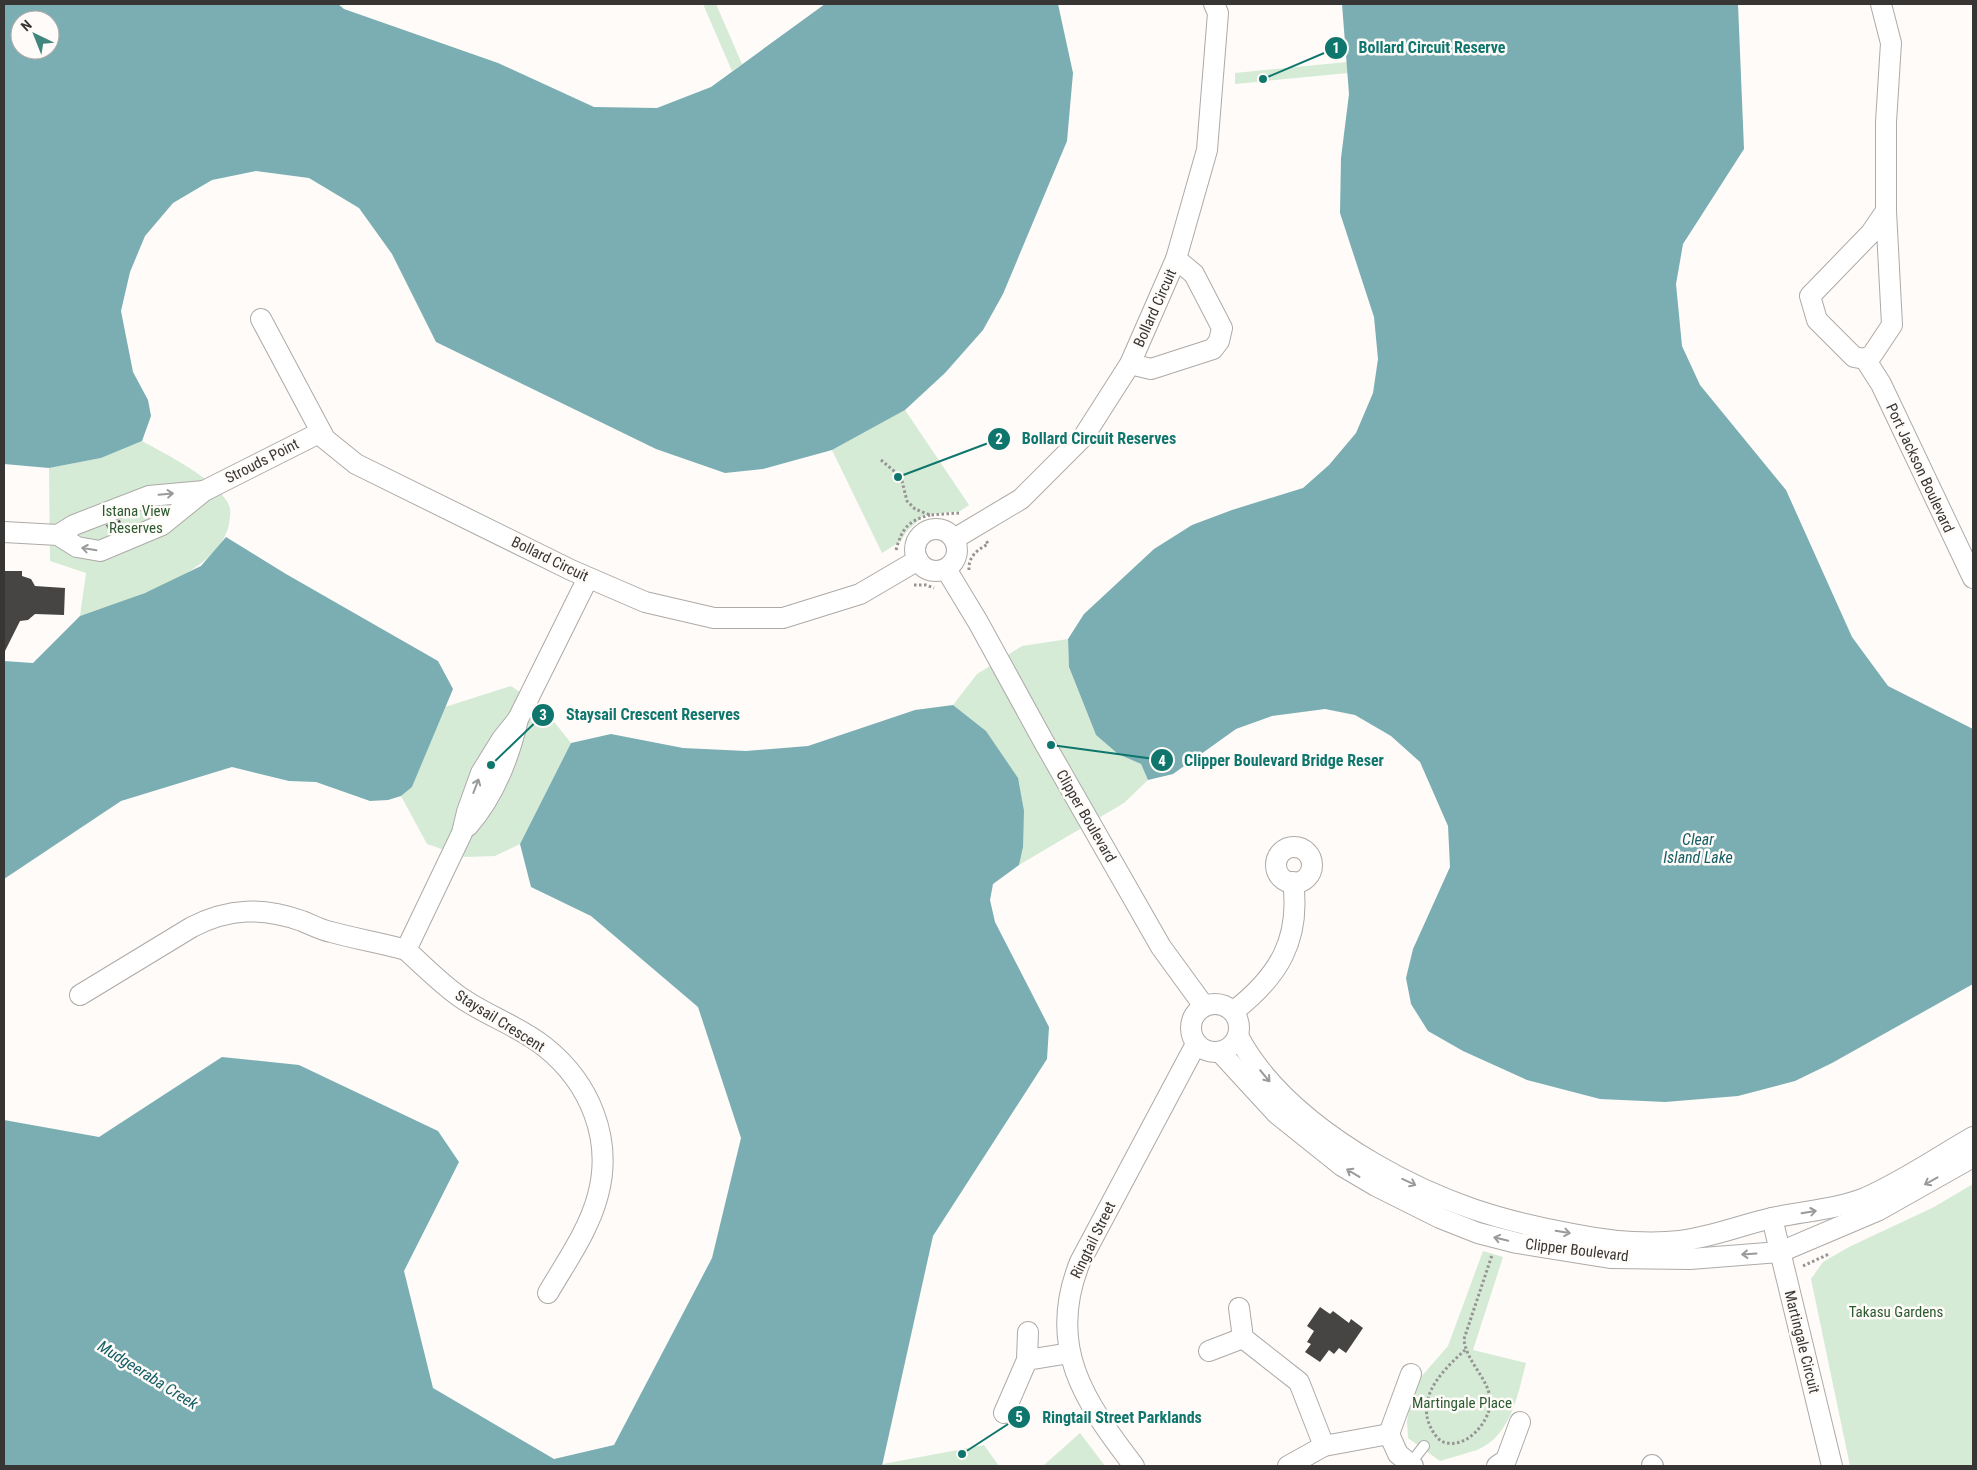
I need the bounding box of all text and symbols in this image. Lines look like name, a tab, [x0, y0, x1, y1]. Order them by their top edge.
north arrow	[10, 10, 60, 60]
text: N	[18, 17, 35, 34]
callout: Bollard Circuit Reserve	[1324, 32, 1516, 63]
text: Bollard Circuit Reserve	[1358, 38, 1506, 57]
text: 1	[1332, 39, 1340, 57]
street label: Bollard Circuit	[1130, 266, 1180, 350]
street label: Port Jackson Boulevard	[1882, 401, 1958, 535]
callout: Bollard Circuit Reserves	[987, 423, 1186, 454]
text: Bollard Circuit Reserves	[1022, 429, 1176, 448]
text: 2	[995, 430, 1003, 448]
street label: Strouds Point	[222, 435, 302, 487]
one-way arrow	[158, 490, 174, 499]
park label: Istana View Reserves	[102, 502, 171, 537]
street label: Bollard Circuit	[509, 533, 591, 585]
one-way arrow	[81, 543, 97, 553]
callout: Staysail Crescent Reserves	[531, 699, 750, 730]
text: Staysail Crescent Reserves	[566, 705, 740, 724]
text: 3	[539, 706, 547, 724]
callout: Clipper Boulevard Bridge Reser	[1149, 745, 1394, 776]
text: Clipper Boulevard Bridge Reser	[1184, 751, 1384, 770]
text: 4	[1158, 752, 1166, 770]
street label: Clipper Boulevard	[1052, 766, 1120, 866]
one-way arrow	[472, 779, 481, 794]
water label: Clear Island Lake	[1663, 830, 1733, 867]
street label: Staysail Crescent	[452, 986, 548, 1056]
one-way arrow	[1259, 1069, 1270, 1082]
one-way arrow	[1347, 1167, 1361, 1177]
one-way arrow	[1923, 1176, 1938, 1186]
one-way arrow	[1401, 1178, 1416, 1187]
street label: Ringtail Street	[1067, 1199, 1119, 1281]
one-way arrow	[1800, 1207, 1816, 1217]
one-way arrow	[1554, 1228, 1570, 1238]
one-way arrow	[1494, 1233, 1510, 1243]
street label: Clipper Boulevard	[1524, 1235, 1630, 1265]
one-way arrow	[1742, 1250, 1758, 1259]
street label: Martingale Circuit	[1781, 1289, 1823, 1395]
park label: Takasu Gardens	[1849, 1303, 1944, 1321]
water label: Mudgeeraba Creek	[94, 1337, 202, 1414]
park label: Martingale Place	[1412, 1394, 1512, 1412]
callout: Ringtail Street Parklands	[1007, 1401, 1211, 1432]
text: 5	[1015, 1408, 1023, 1426]
text: Ringtail Street Parklands	[1042, 1408, 1202, 1427]

